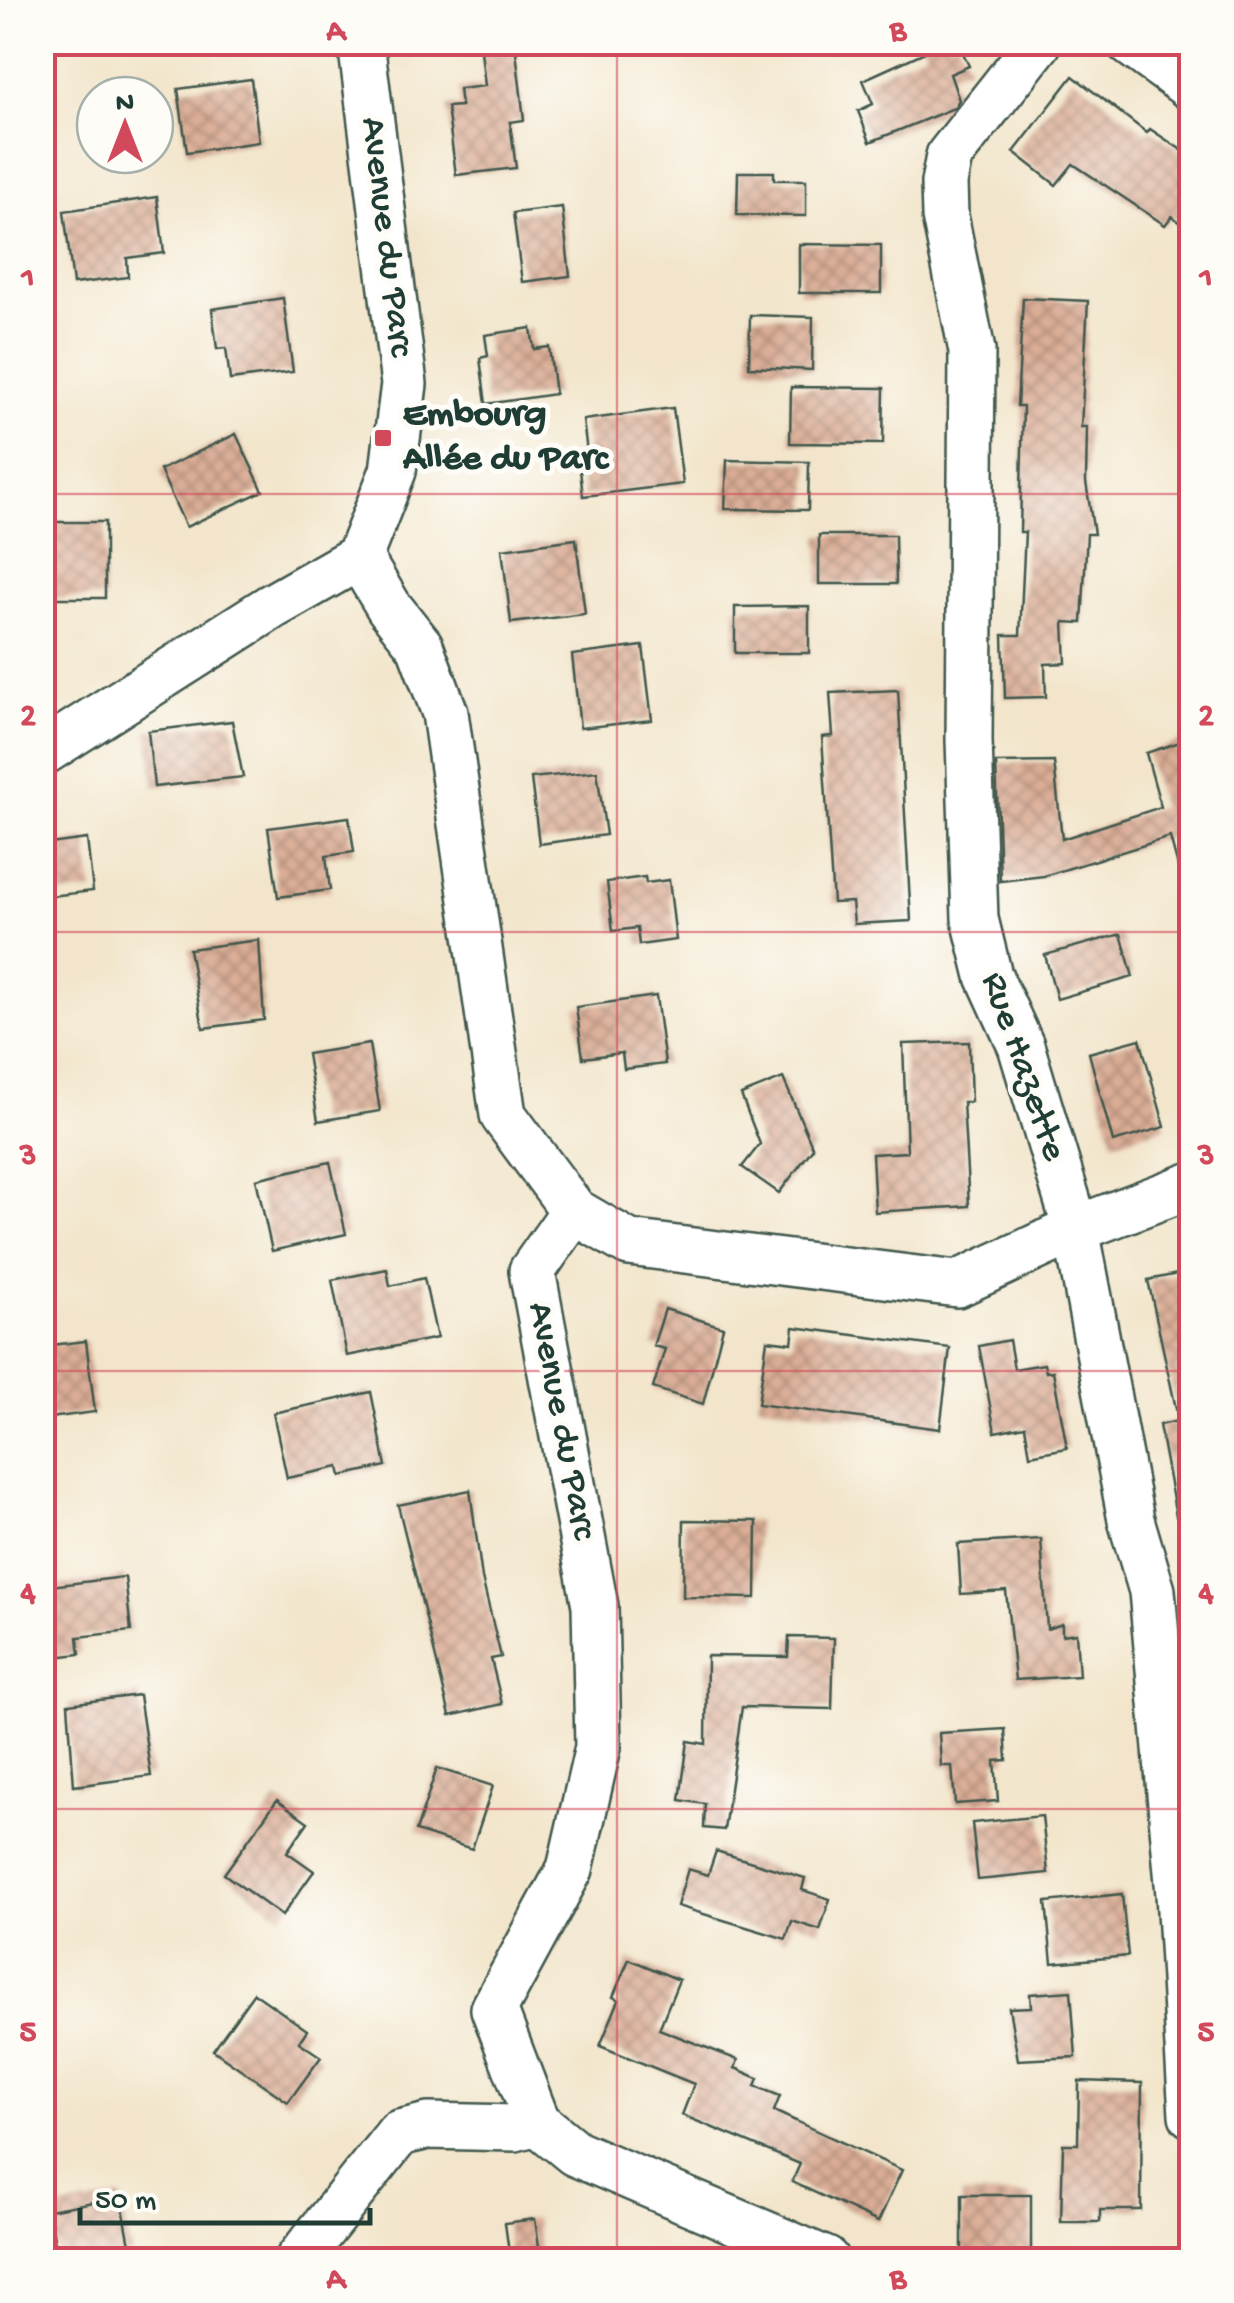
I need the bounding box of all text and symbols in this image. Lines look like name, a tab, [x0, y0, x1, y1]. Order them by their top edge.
text: A	[326, 14, 348, 52]
text: B	[889, 14, 908, 52]
north arrow	[75, 75, 175, 175]
text: N	[116, 88, 134, 121]
street label: Avenue du Parc	[348, 115, 422, 360]
text: 1	[21, 261, 34, 299]
text: 1	[1199, 261, 1212, 299]
place label: Embourg Allée du Parc	[402, 394, 610, 482]
marker: Embourg Allée du Parc	[372, 427, 394, 449]
text: 2	[20, 699, 36, 737]
text: 2	[1198, 699, 1214, 737]
street label: Rue Hazette	[969, 967, 1075, 1167]
text: 3	[19, 1138, 36, 1176]
text: 3	[1197, 1138, 1214, 1176]
street label: Avenue du Parc	[515, 1299, 605, 1544]
text: 4	[19, 1576, 36, 1614]
text: 4	[1197, 1576, 1214, 1614]
text: 5	[20, 2015, 37, 2053]
text: 5	[1198, 2015, 1215, 2053]
scale bar	[80, 2163, 370, 2225]
text: 50 m	[95, 2185, 156, 2220]
text: A	[326, 2262, 348, 2300]
text: B	[889, 2262, 908, 2300]

